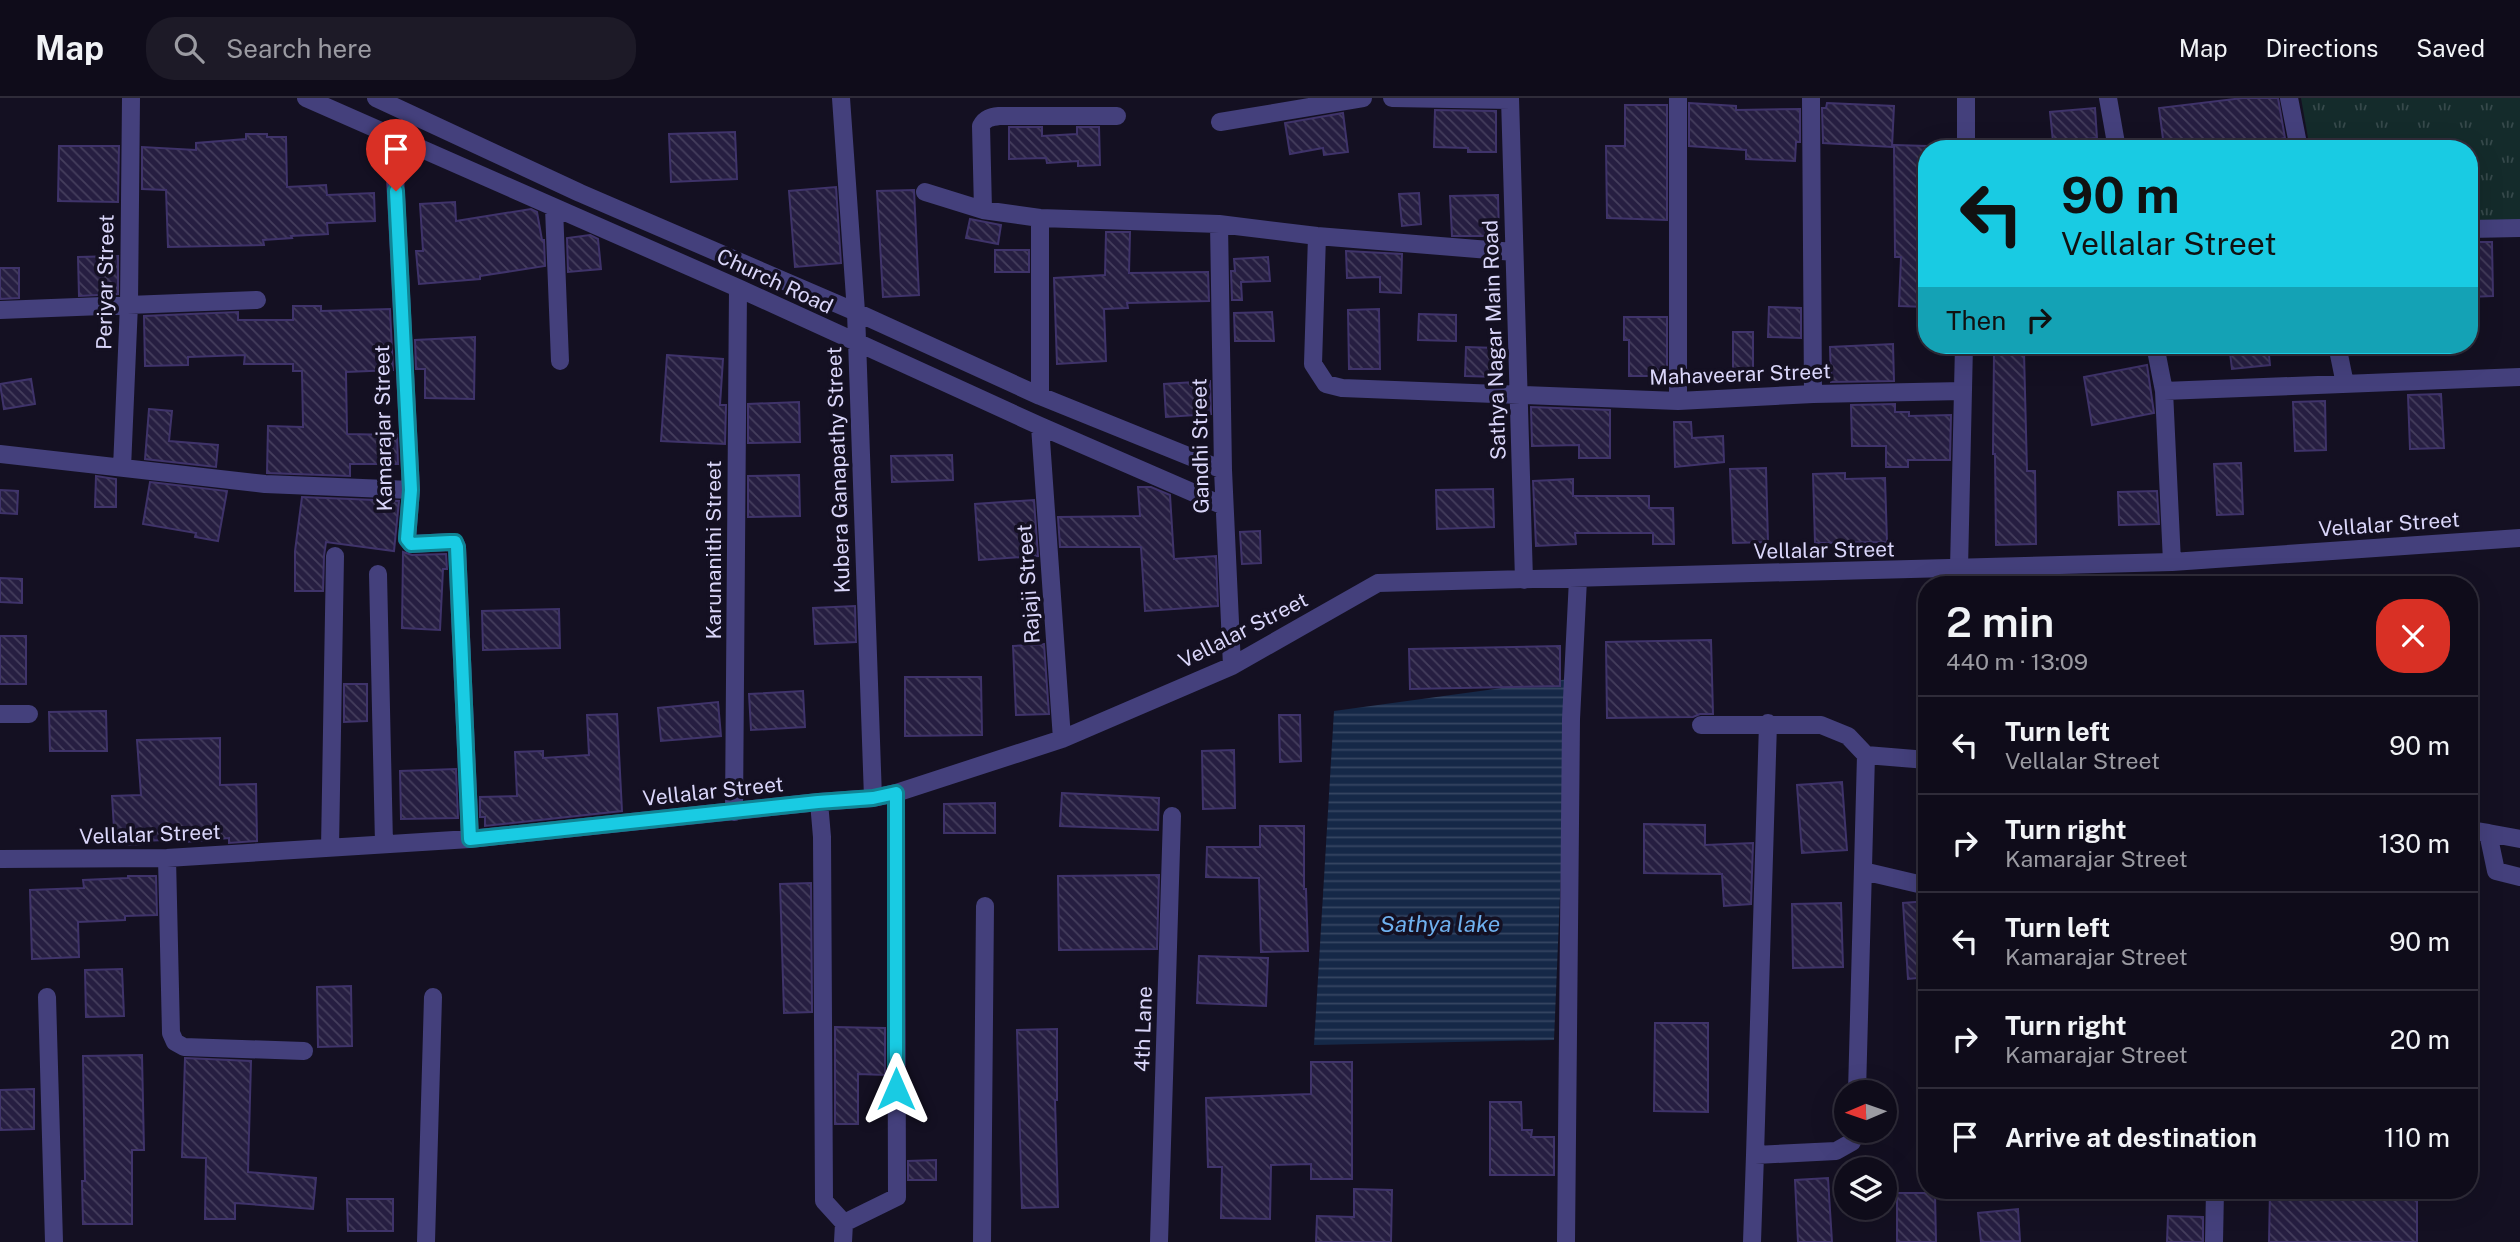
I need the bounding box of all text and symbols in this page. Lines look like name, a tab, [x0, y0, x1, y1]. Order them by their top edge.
search box	[146, 17, 636, 80]
text: Map	[35, 29, 104, 67]
icon: search	[170, 29, 208, 67]
text: Search here	[226, 33, 372, 64]
text: Map	[2179, 34, 2228, 62]
text: Directions	[2266, 34, 2378, 62]
text: Saved	[2416, 34, 2485, 62]
pin	[366, 119, 426, 191]
icon: arrive	[377, 130, 415, 168]
text: 90 m	[2061, 166, 2180, 224]
icon: left	[1946, 168, 2037, 259]
street label: Periyar Street	[91, 214, 119, 350]
street label: Sathya Nagar Main Road	[1477, 219, 1511, 461]
text: Vellalar Street	[2061, 225, 2277, 262]
street label: Church Road	[713, 243, 837, 319]
icon: right	[2020, 301, 2058, 339]
text: Then	[1946, 305, 2006, 336]
street label: Kamarajar Street	[369, 344, 397, 512]
street label: Kubera Ganapathy Street	[821, 346, 855, 594]
street label: Mahaveerar Street	[1649, 358, 1831, 390]
street label: Gandhi Street	[1186, 378, 1214, 514]
street label: Karunanithi Street	[701, 460, 726, 640]
street label: Vellalar Street	[2318, 507, 2460, 541]
street label: Rajaji Street	[1011, 523, 1045, 645]
street label: Vellalar Street	[1753, 536, 1895, 564]
street label: Vellalar Street	[1174, 587, 1312, 673]
text: 2 min	[1946, 597, 2054, 646]
button: close	[2376, 599, 2450, 673]
text: 440 m · 13:09	[1946, 648, 2088, 675]
text: Turn left	[2005, 716, 2110, 747]
icon: left	[1946, 726, 1984, 764]
text: 90 m	[2389, 730, 2450, 761]
text: Vellalar Street	[2005, 747, 2160, 774]
street label: Vellalar Street	[641, 771, 785, 811]
text: Turn right	[2005, 814, 2127, 845]
street label: Vellalar Street	[79, 819, 221, 849]
icon: right	[1946, 824, 1984, 862]
text: 130 m	[2378, 828, 2450, 859]
text: Kamarajar Street	[2005, 845, 2188, 872]
water label: Sathya lake	[1380, 910, 1500, 937]
text: Turn left	[2005, 912, 2110, 943]
icon: left	[1946, 922, 1984, 960]
text: 90 m	[2389, 926, 2450, 957]
text: Kamarajar Street	[2005, 943, 2188, 970]
street label: 4th Lane	[1129, 986, 1157, 1072]
text: Turn right	[2005, 1010, 2127, 1041]
icon: right	[1946, 1020, 1984, 1058]
text: 20 m	[2390, 1024, 2450, 1055]
text: Kamarajar Street	[2005, 1041, 2188, 1068]
position arrow	[859, 1052, 933, 1126]
north arrow	[1834, 1080, 1897, 1143]
map controls	[1834, 1080, 1897, 1220]
icon: arrive	[1946, 1118, 1984, 1156]
text: Arrive at destination	[2005, 1122, 2257, 1153]
text: 110 m	[2384, 1122, 2450, 1153]
button: layers	[1834, 1157, 1897, 1220]

